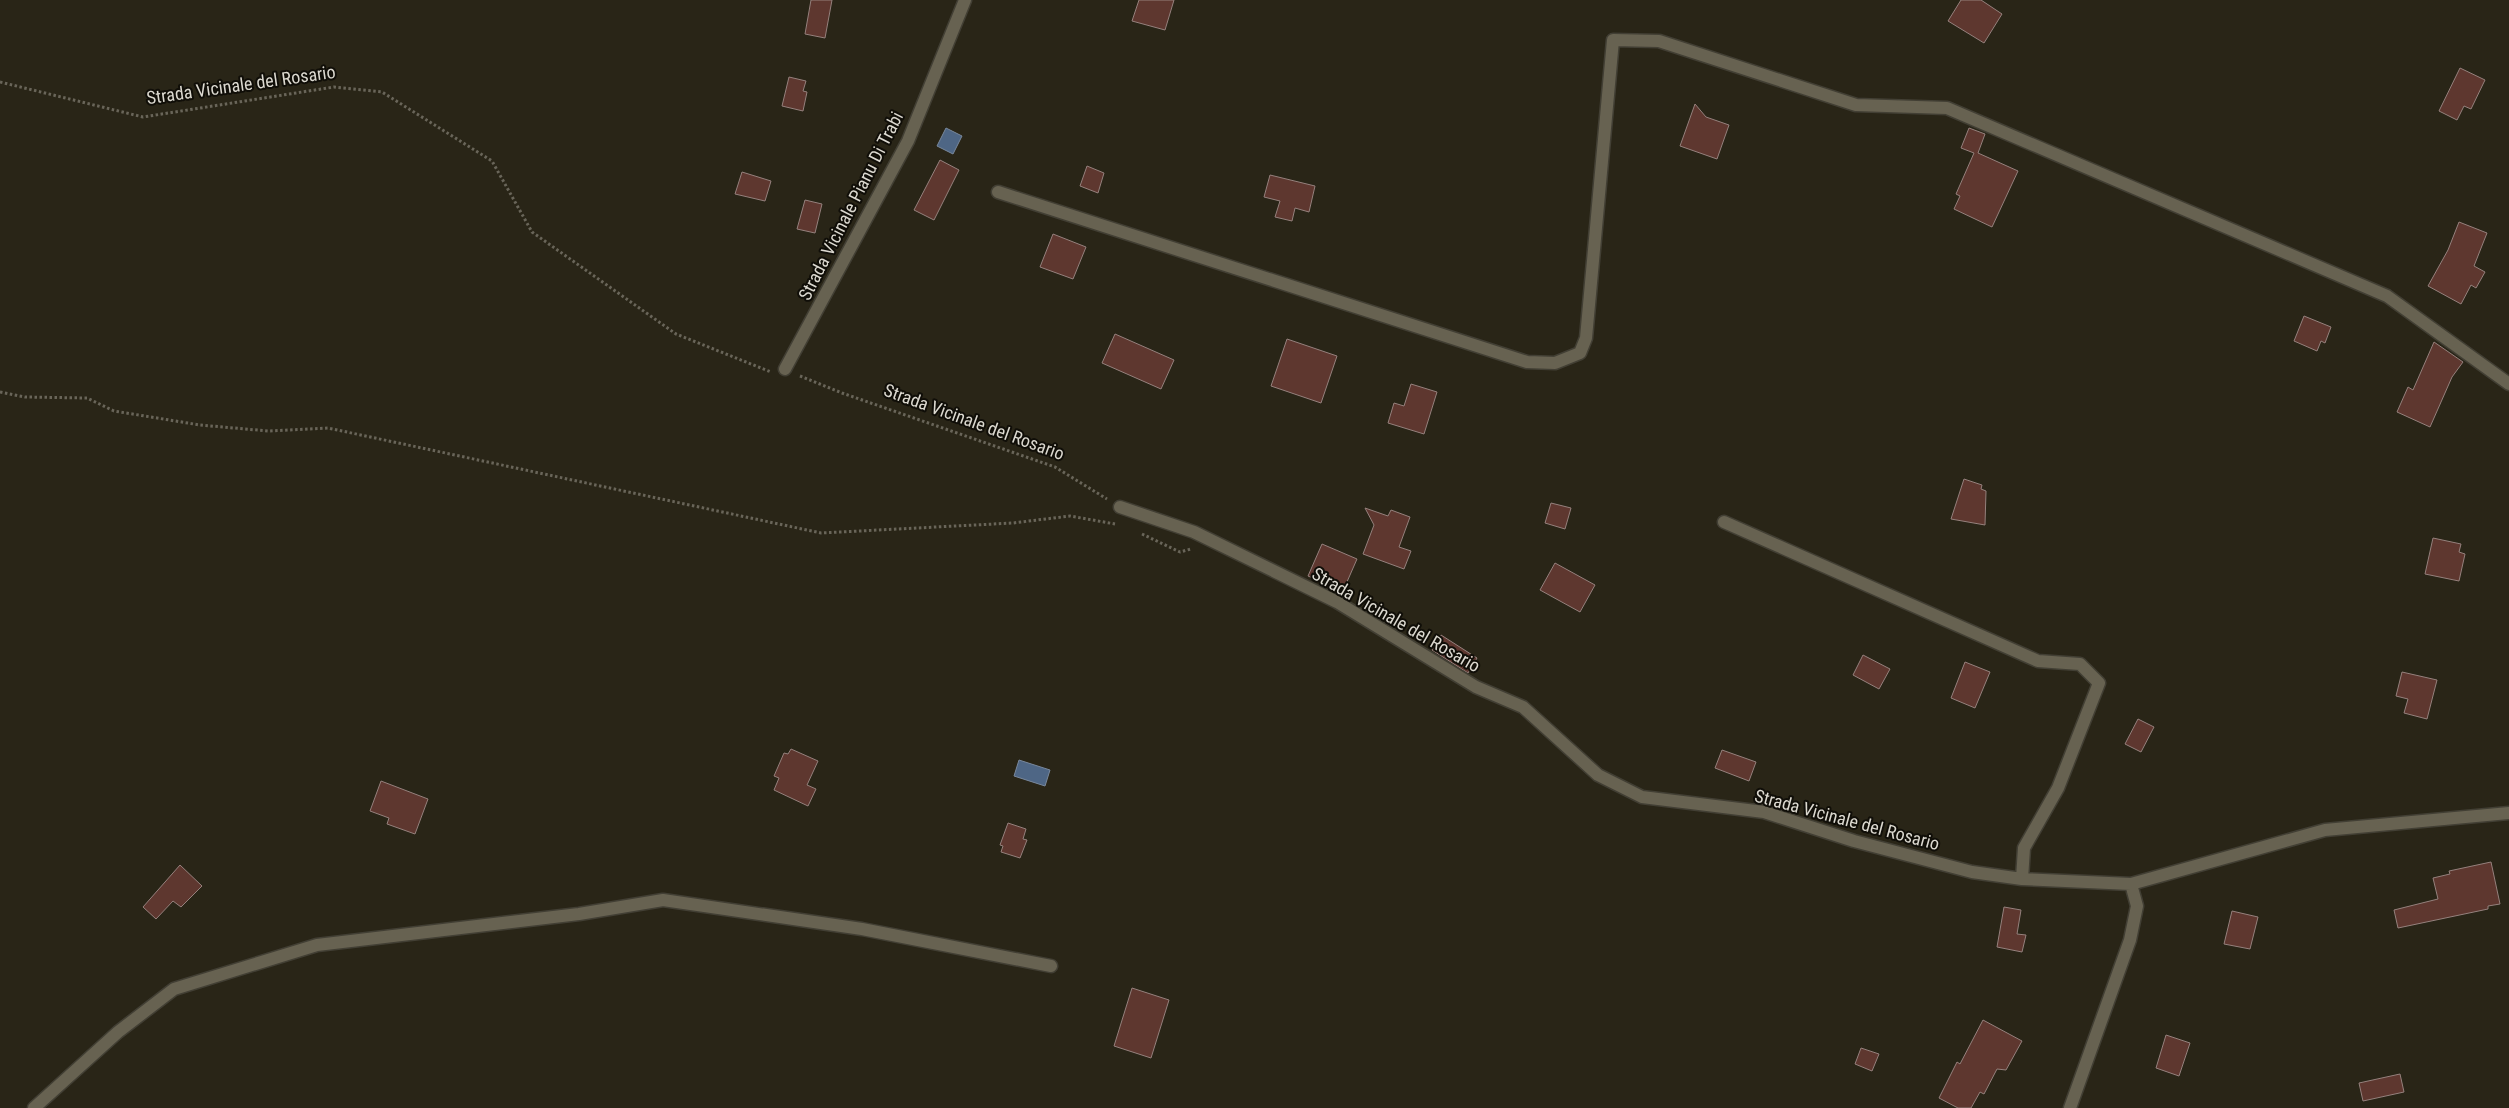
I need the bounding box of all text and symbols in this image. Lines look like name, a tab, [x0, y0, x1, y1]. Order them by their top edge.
street label: Strada Vicinale del Rosario	[145, 61, 337, 108]
street label: Strada Vicinale Pianu Di Trabi	[794, 108, 907, 304]
street label: Strada Vicinale del Rosario	[881, 379, 1067, 464]
street label: Strada Vicinale del Rosario	[1309, 563, 1484, 676]
street label: Strada Vicinale del Rosario	[1752, 785, 1942, 854]

